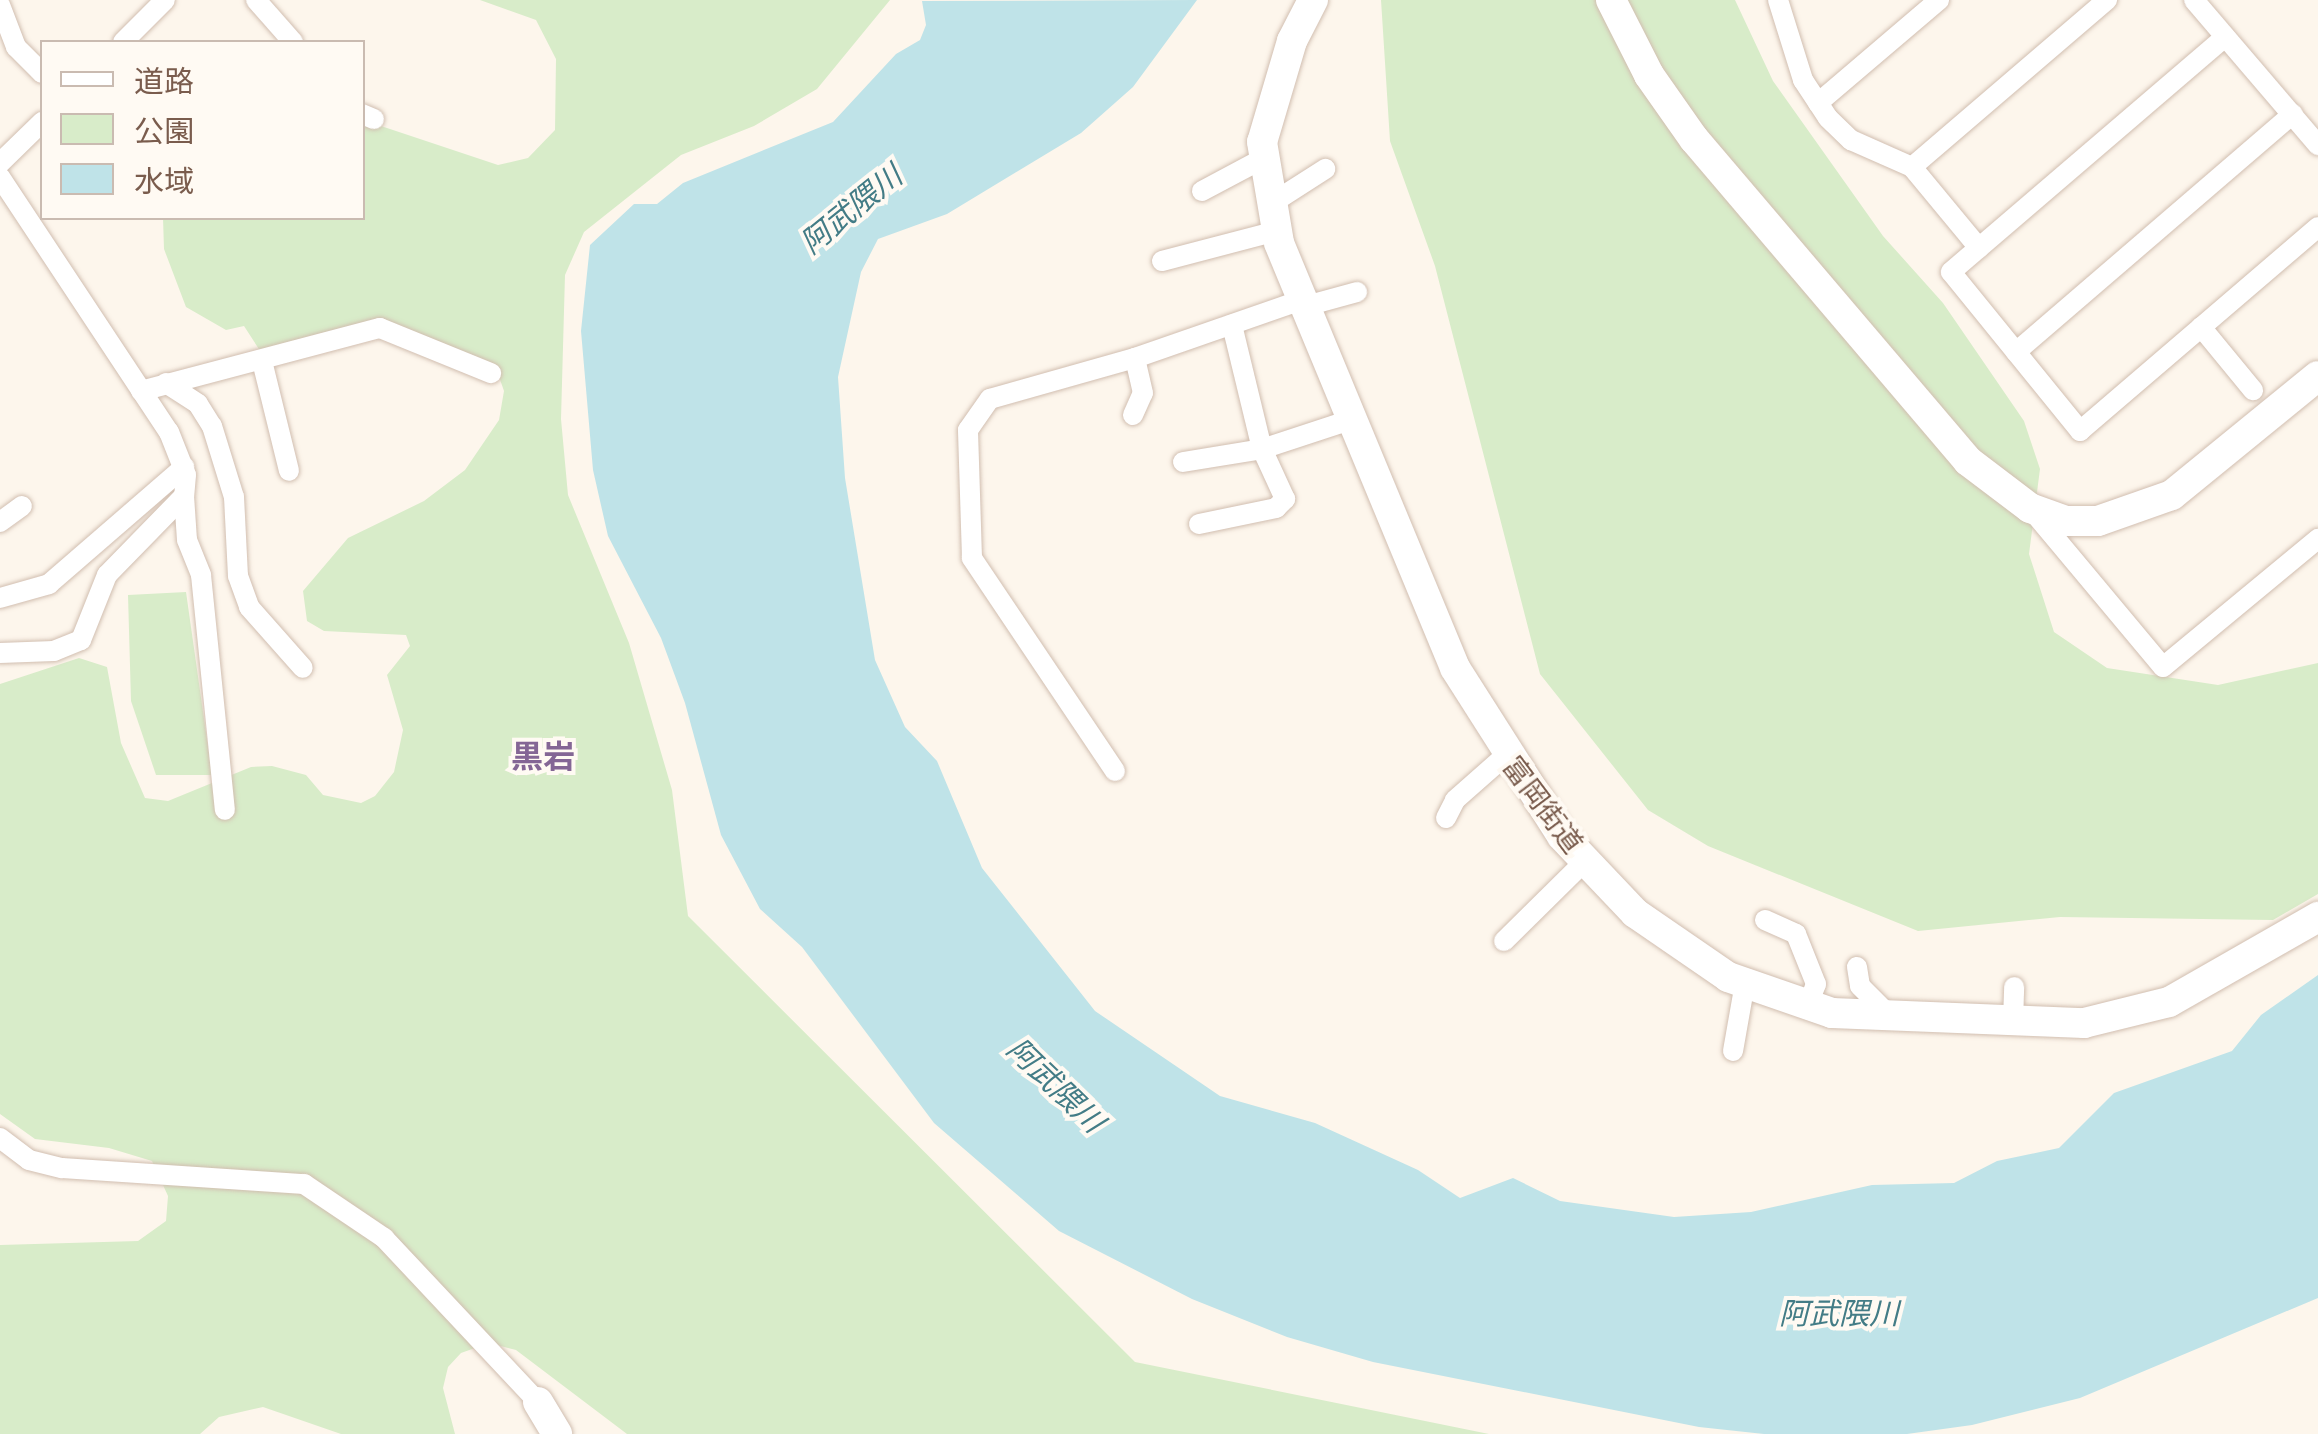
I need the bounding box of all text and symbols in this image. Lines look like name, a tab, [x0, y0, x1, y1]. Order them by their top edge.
legend	[40, 40, 365, 220]
text: 道路	[134, 64, 194, 98]
text: 公園	[134, 114, 194, 148]
water label: 阿武隈川	[793, 157, 909, 261]
text: 水域	[134, 164, 194, 198]
district label: 黒岩	[511, 738, 575, 776]
street label: 富岡街道	[1496, 750, 1590, 860]
water label: 阿武隈川	[1000, 1030, 1112, 1140]
water label: 阿武隈川	[1779, 1295, 1899, 1331]

